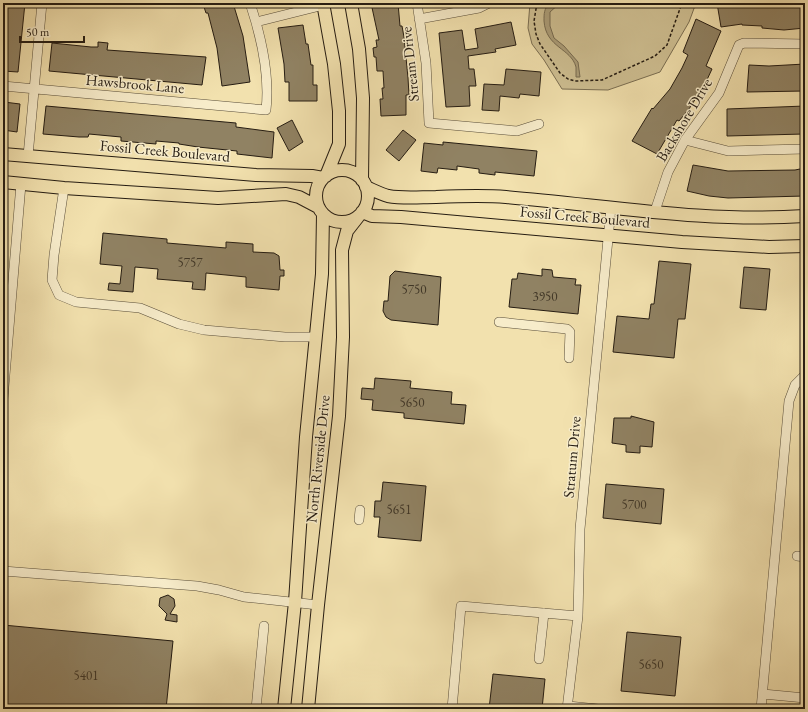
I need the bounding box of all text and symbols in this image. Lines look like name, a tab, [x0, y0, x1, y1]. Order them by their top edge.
scale bar	[20, 18, 84, 44]
text: 50 m	[26, 24, 50, 40]
street label: Stream Drive	[396, 26, 423, 102]
street label: Hawsbrook Lane	[85, 70, 185, 97]
street label: Backshore Drive	[651, 75, 716, 165]
street label: Fossil Creek Boulevard	[99, 135, 231, 166]
street label: Fossil Creek Boulevard	[519, 201, 651, 232]
house number: 5757	[178, 254, 203, 271]
house number: 5750	[402, 281, 426, 298]
house number: 3950	[533, 288, 557, 305]
street label: North Riverside Drive	[301, 394, 334, 524]
house number: 5650	[400, 394, 424, 411]
street label: Stratum Drive	[558, 415, 585, 499]
house number: 5700	[622, 496, 646, 513]
house number: 5651	[387, 501, 411, 518]
house number: 5650	[639, 656, 663, 673]
house number: 5401	[74, 667, 98, 684]

